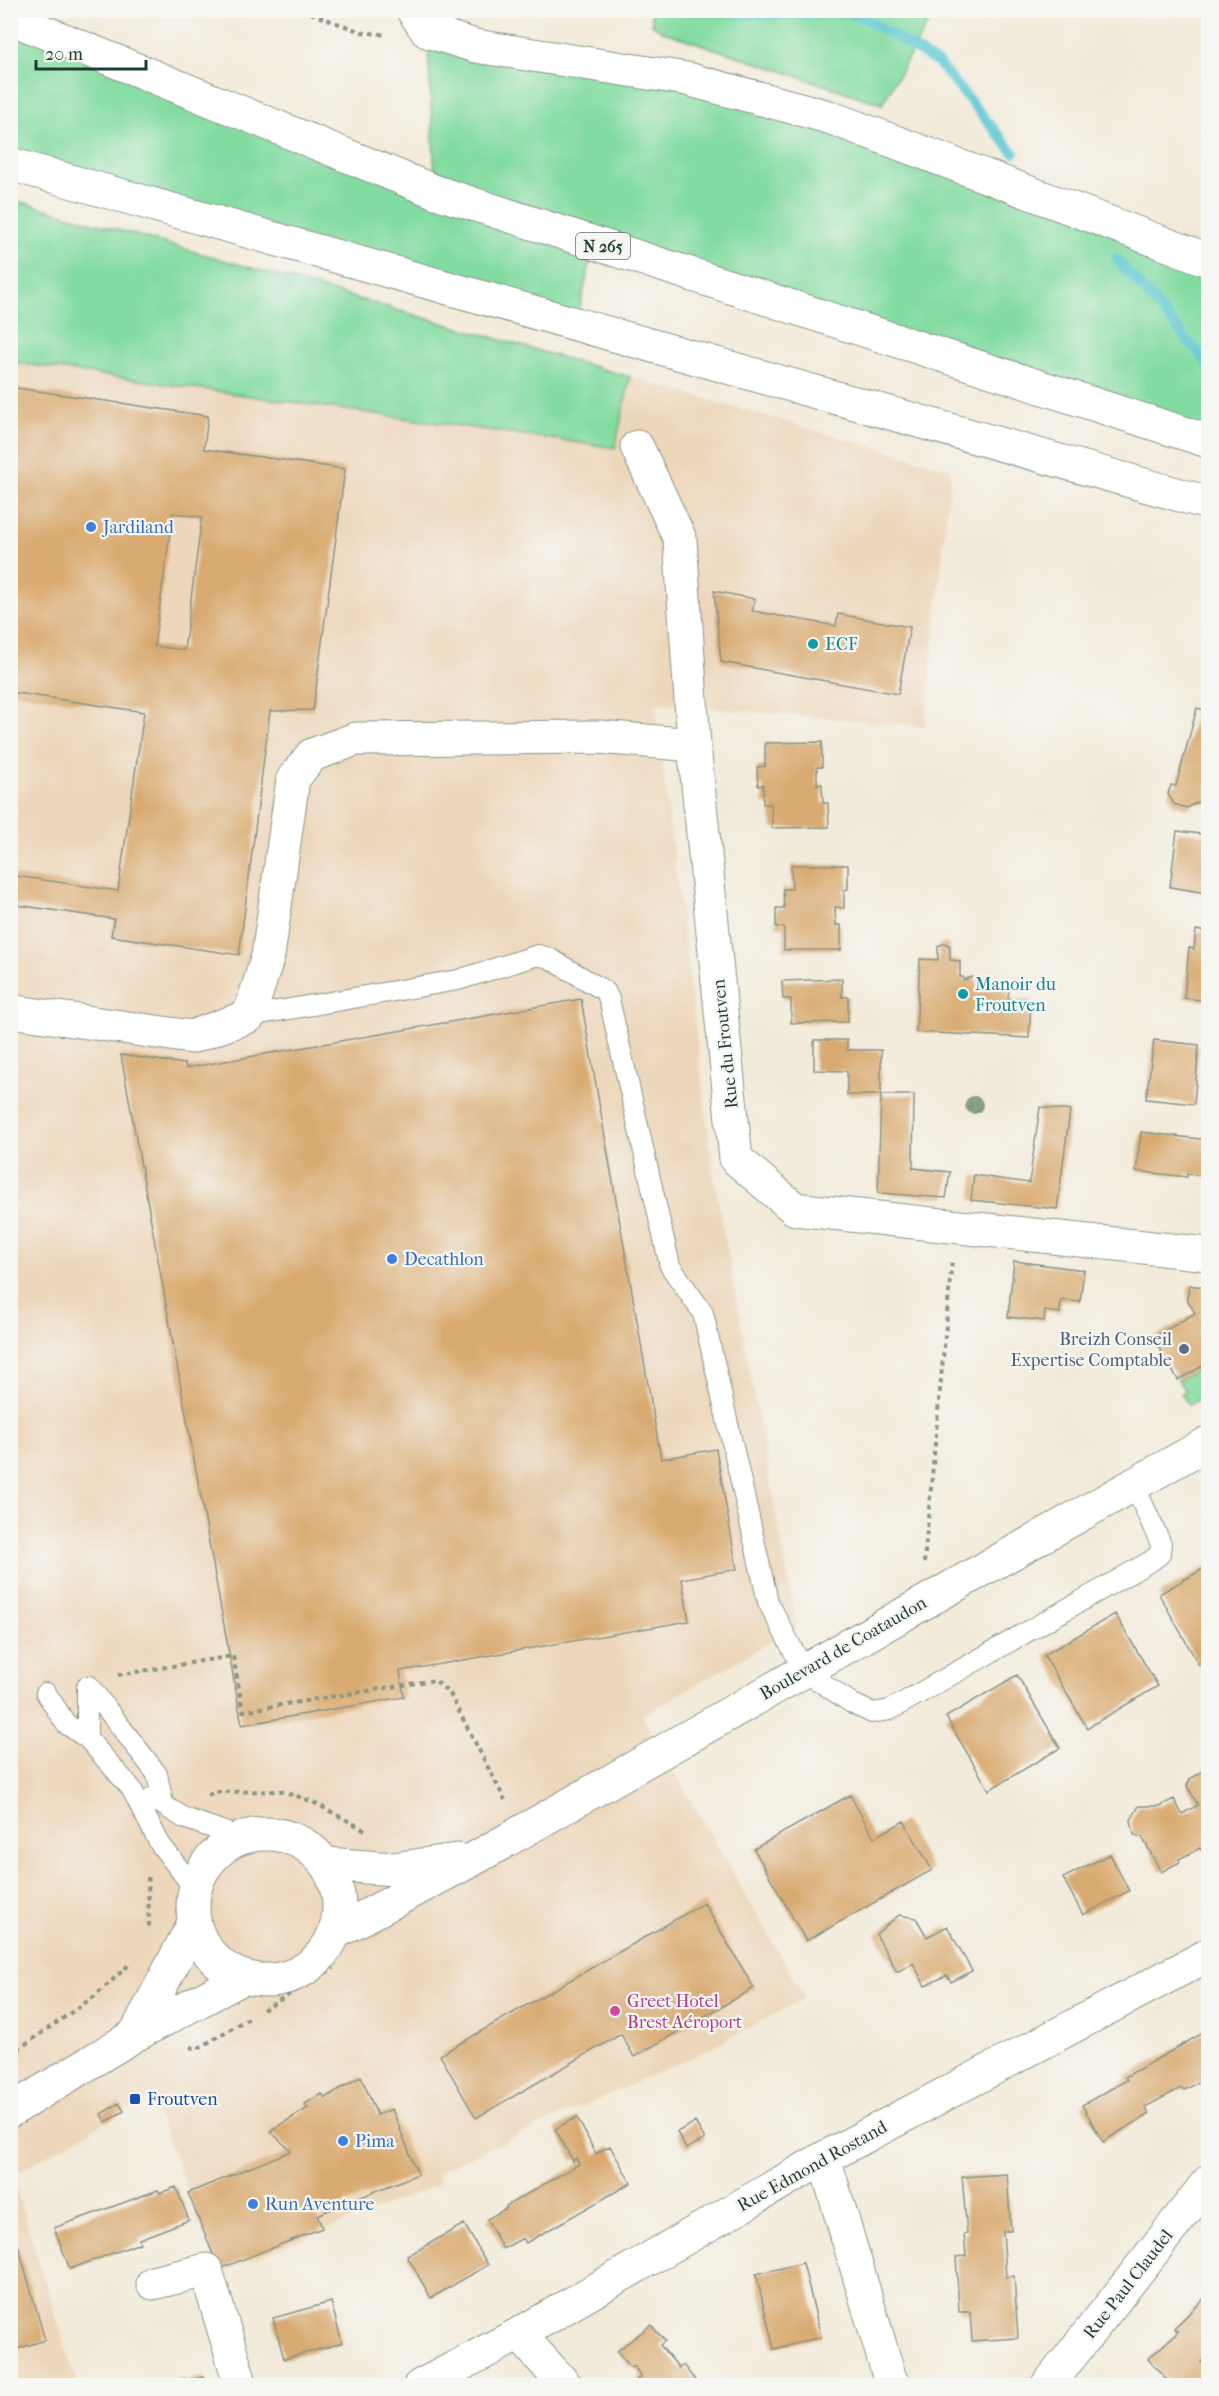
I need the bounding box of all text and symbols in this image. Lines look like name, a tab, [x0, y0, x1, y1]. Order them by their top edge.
scale bar	[36, 33, 146, 71]
text: 20 m	[45, 44, 83, 65]
road number: N 265	[576, 233, 630, 259]
place label: Jardiland	[101, 517, 174, 538]
marker: Jardiland	[84, 520, 98, 534]
place label: ECF	[825, 634, 858, 655]
marker: ECF	[806, 637, 820, 651]
place label: Manoir du Froutven	[975, 974, 1056, 1016]
street label: Rue du Froutven	[708, 978, 743, 1110]
marker: Manoir du Froutven	[956, 987, 970, 1001]
place label: Decathlon	[404, 1249, 484, 1270]
marker: Decathlon	[385, 1252, 399, 1266]
place label: Breizh Conseil Expertise Comptable	[1010, 1329, 1172, 1371]
marker: Breizh Conseil Expertise Comptable	[1177, 1342, 1191, 1356]
street label: Boulevard de Coataudon	[756, 1592, 931, 1705]
place label: Greet Hotel Brest Aéroport	[627, 1991, 743, 2033]
marker: Greet Hotel Brest Aéroport	[608, 2004, 622, 2018]
place label: Froutven	[147, 2089, 218, 2110]
marker: Froutven	[128, 2092, 142, 2106]
street label: Rue Edmond Rostand	[734, 2116, 891, 2216]
place label: Pima	[355, 2131, 395, 2152]
marker: Pima	[336, 2134, 350, 2148]
place label: Run Aventure	[265, 2194, 375, 2215]
marker: Run Aventure	[246, 2197, 260, 2211]
street label: Rue Paul Claudel	[1079, 2226, 1178, 2343]

